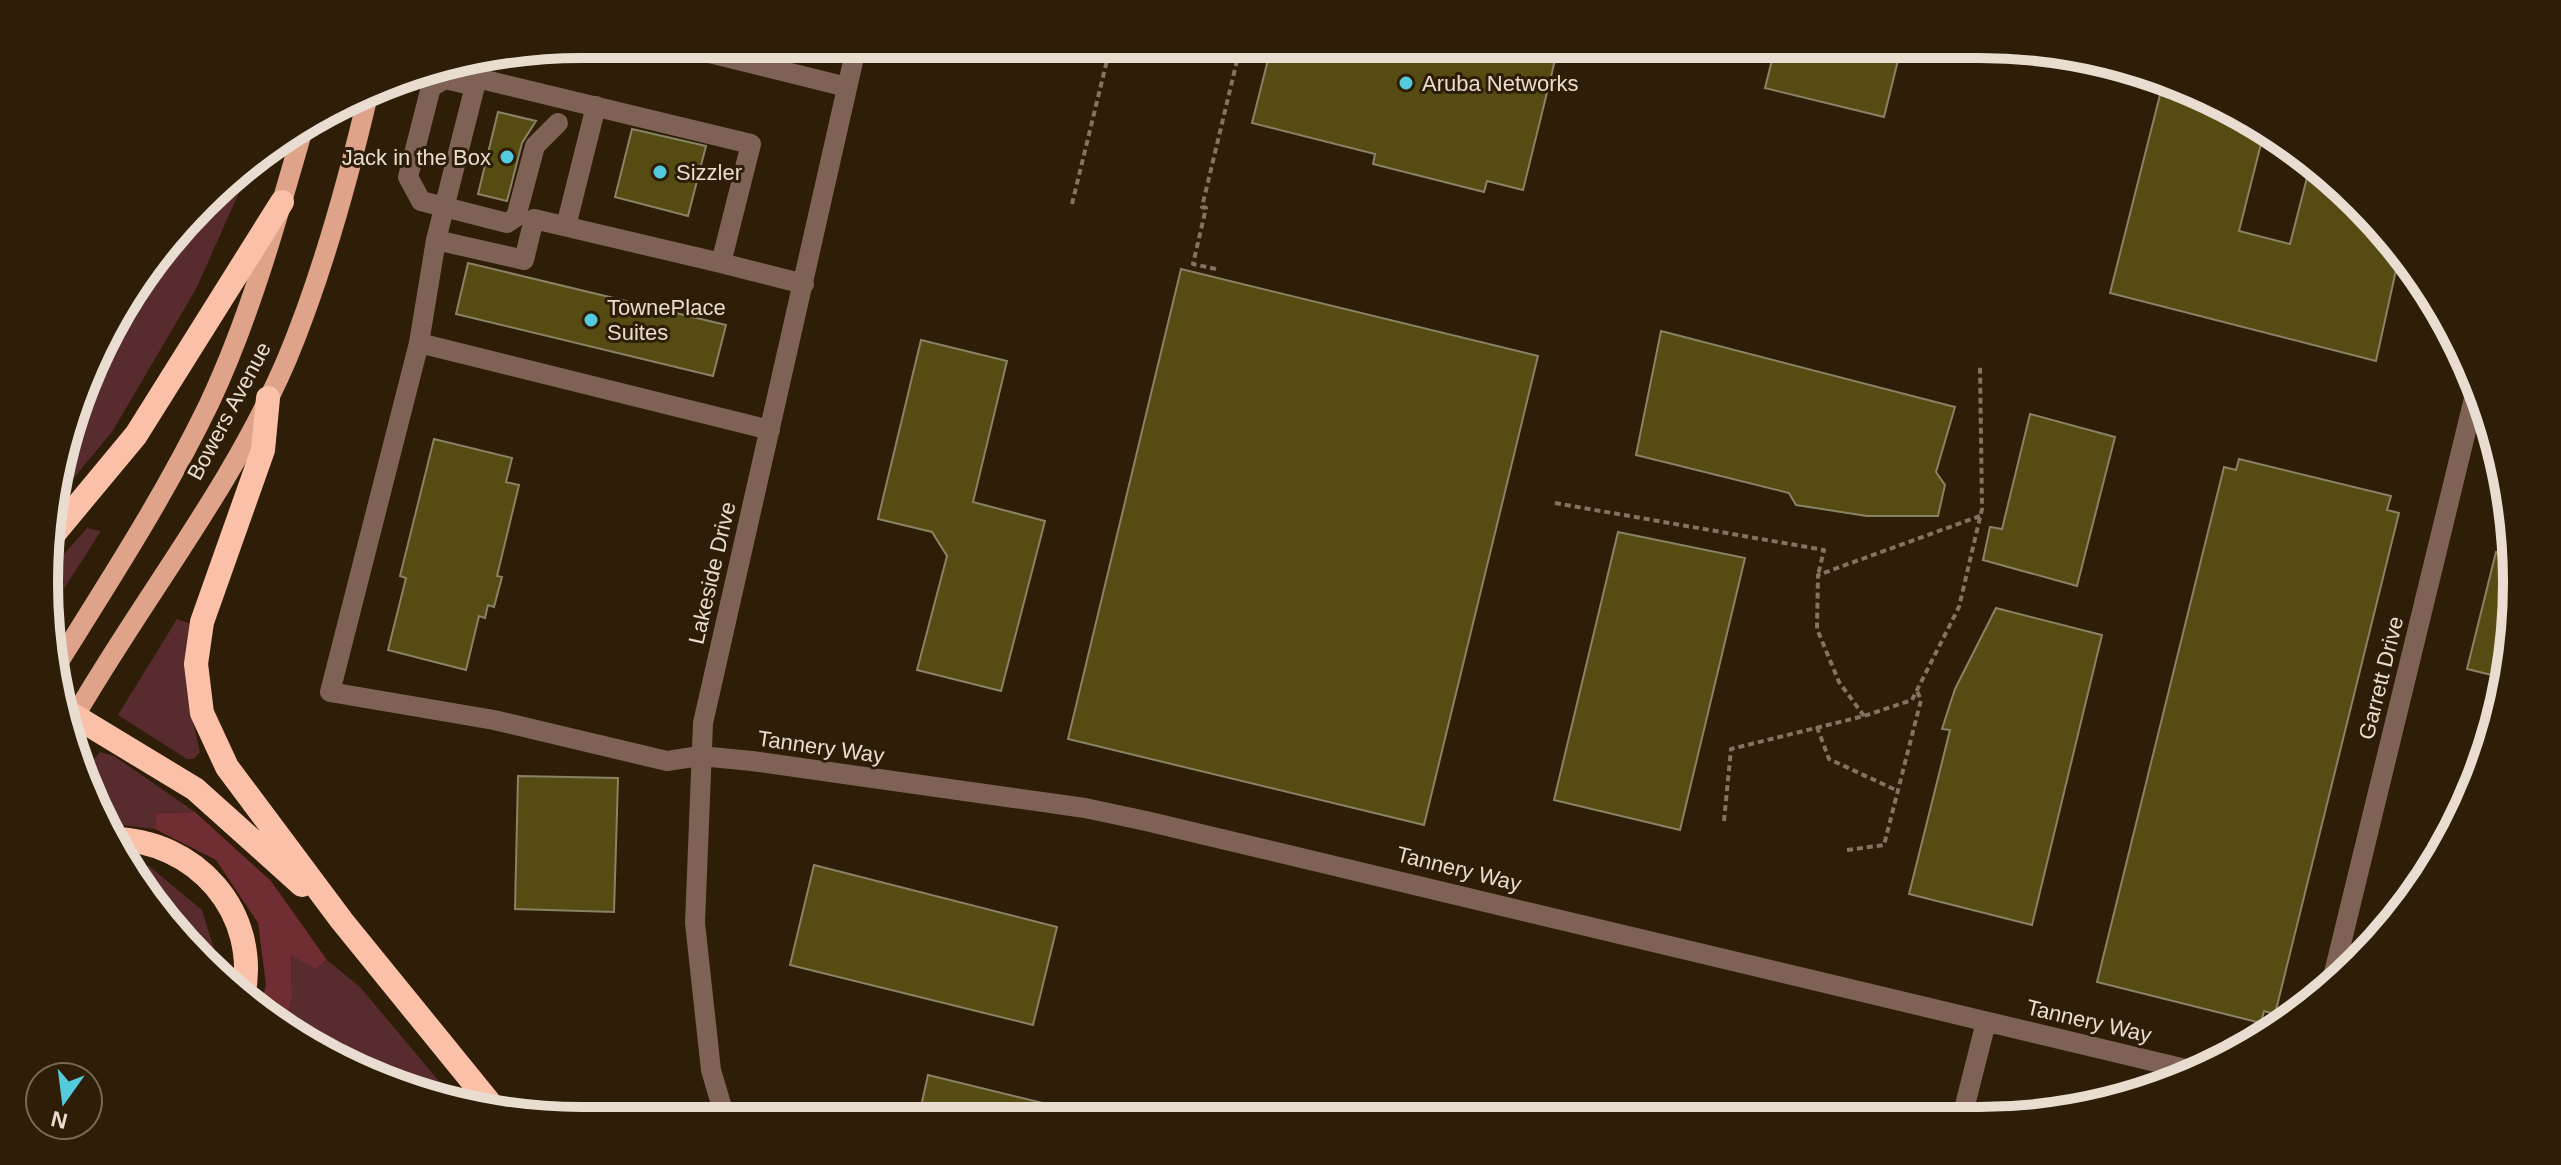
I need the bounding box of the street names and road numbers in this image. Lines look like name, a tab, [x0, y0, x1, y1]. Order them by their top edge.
street label: Bowers Avenue	[182, 338, 276, 484]
street label: Lakeside Drive	[683, 499, 741, 647]
street label: Garrett Drive	[2354, 614, 2408, 742]
street label: Tannery Way	[756, 726, 886, 768]
street label: Tannery Way	[1394, 841, 1524, 897]
street label: Tannery Way	[2024, 994, 2154, 1048]

